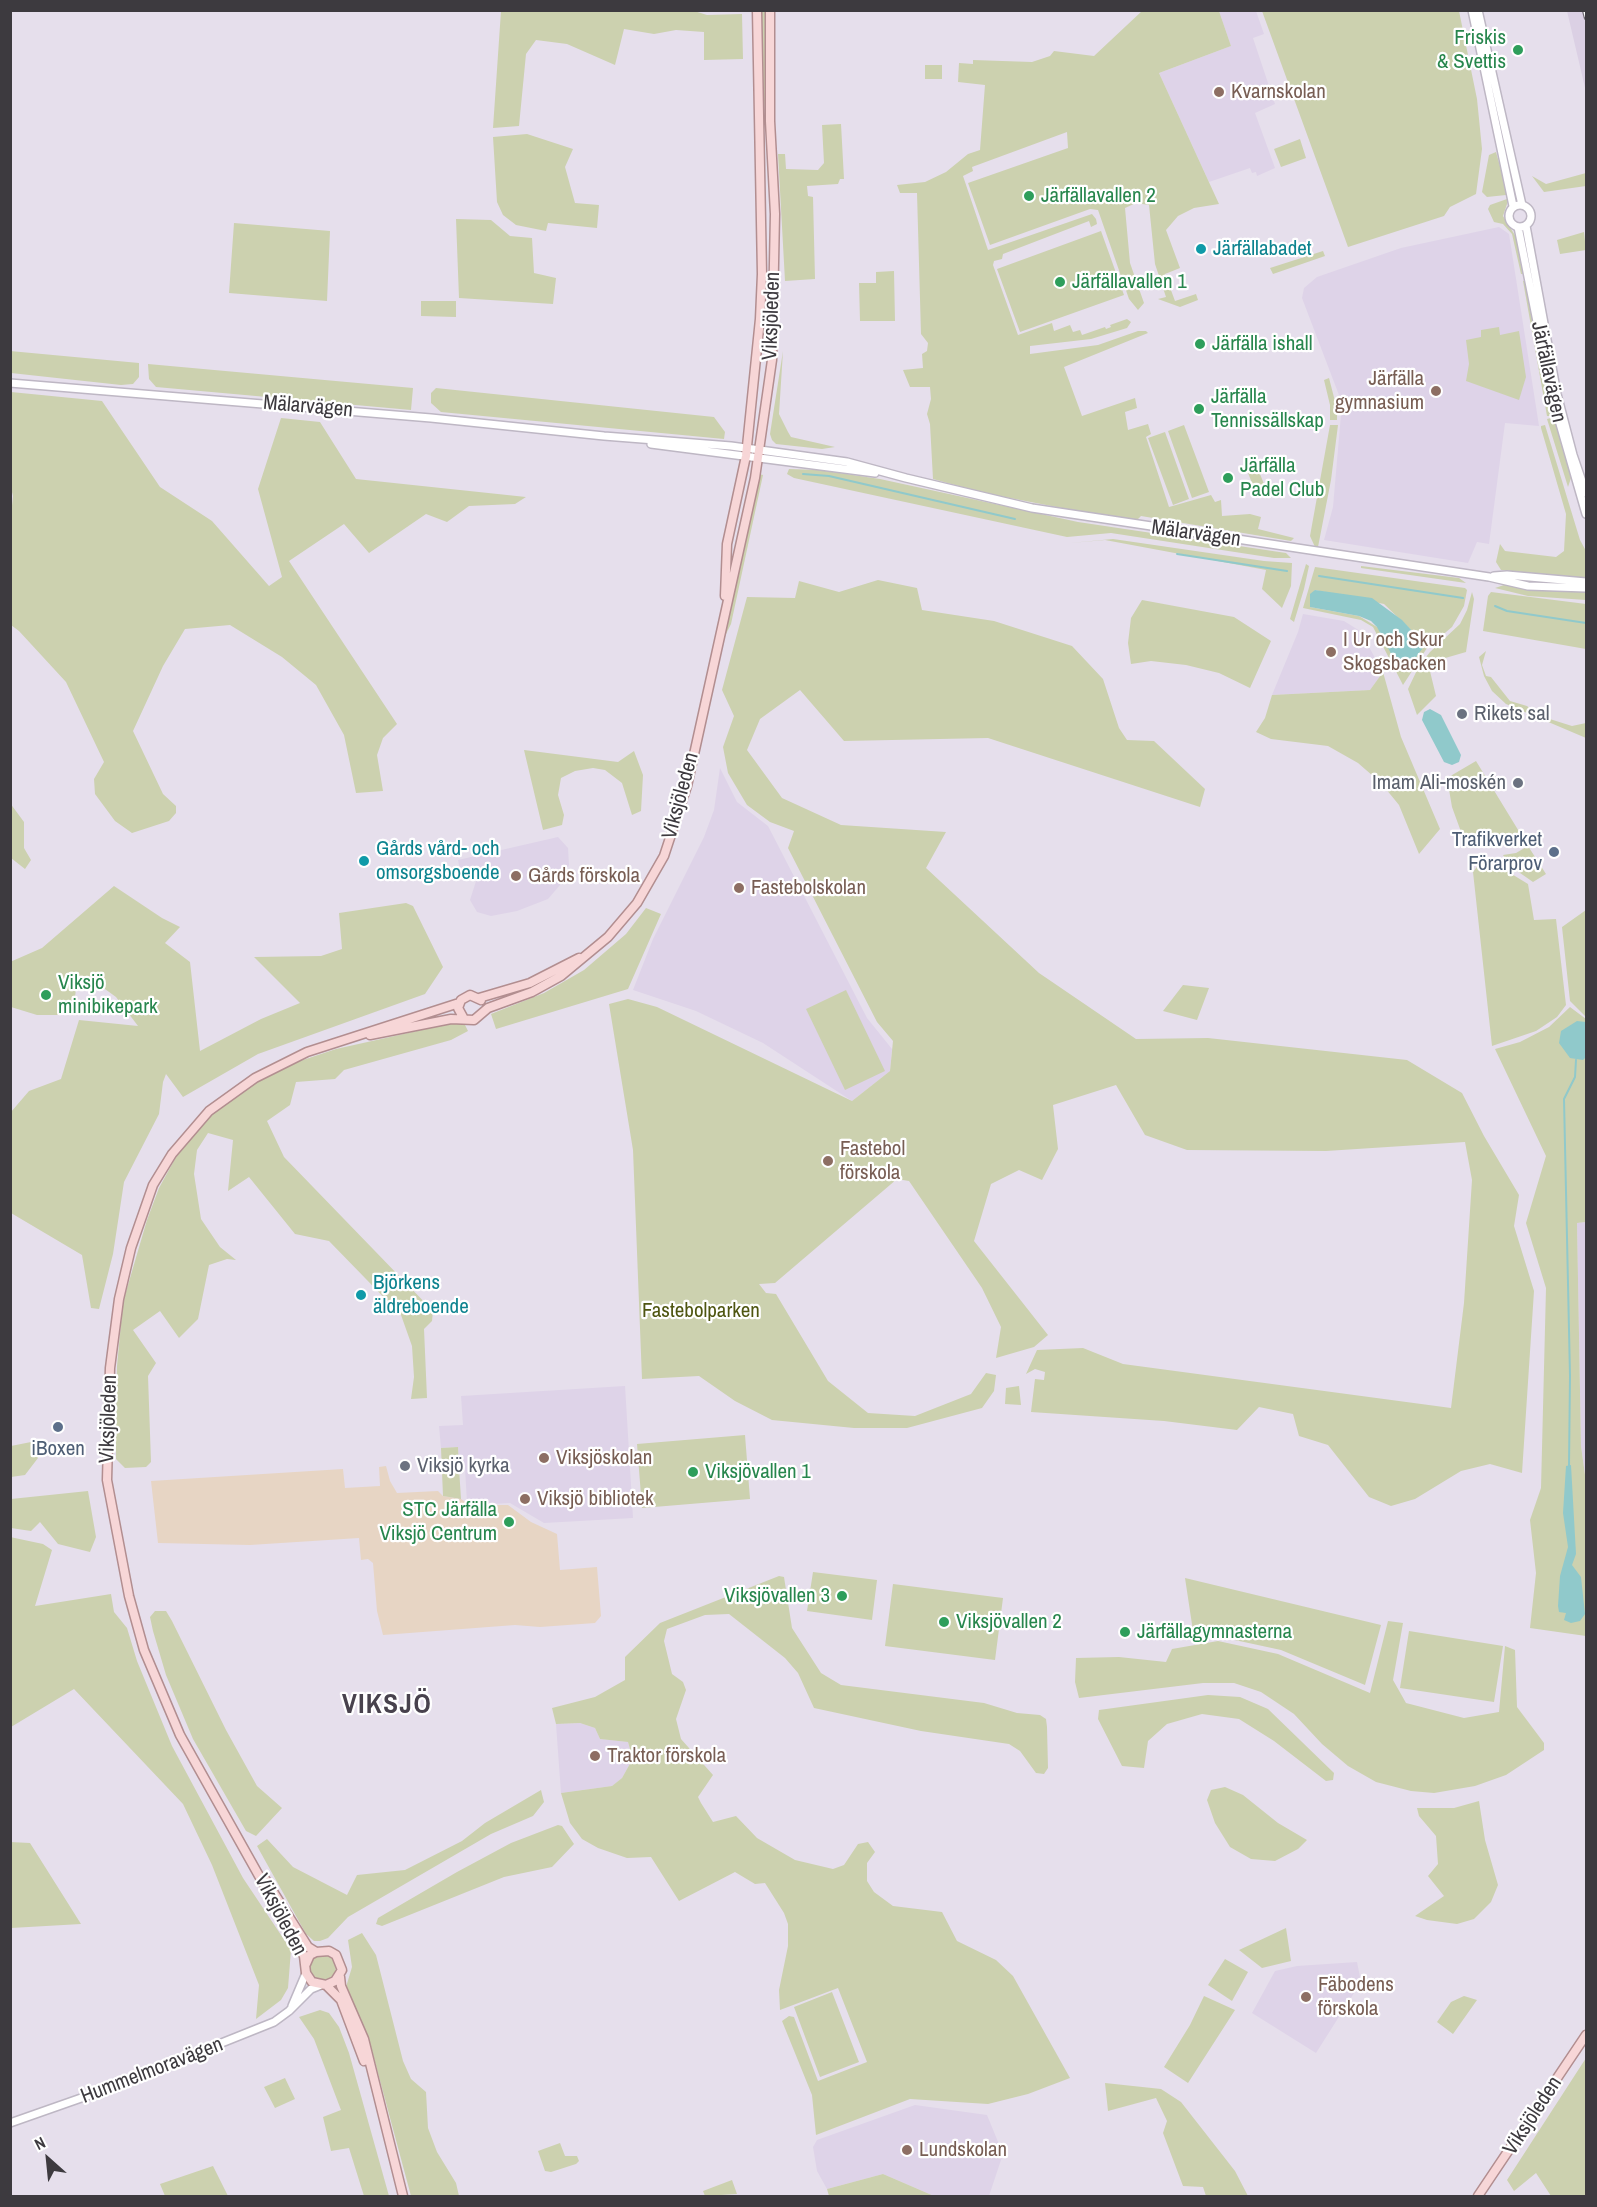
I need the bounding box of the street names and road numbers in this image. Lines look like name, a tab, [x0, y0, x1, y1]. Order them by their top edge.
street label: Viksjöleden	[758, 271, 786, 361]
street label: Järfällavägen	[1525, 319, 1571, 425]
street label: Mälarvägen	[262, 391, 354, 423]
street label: Mälarvägen	[1150, 515, 1242, 553]
street label: Viksjöleden	[657, 750, 705, 842]
street label: Viksjöleden	[95, 1374, 123, 1464]
street label: Viksjöleden	[248, 1870, 312, 1960]
street label: Hummelmoravägen	[77, 2032, 227, 2110]
street label: Viksjöleden	[1498, 2072, 1568, 2160]

